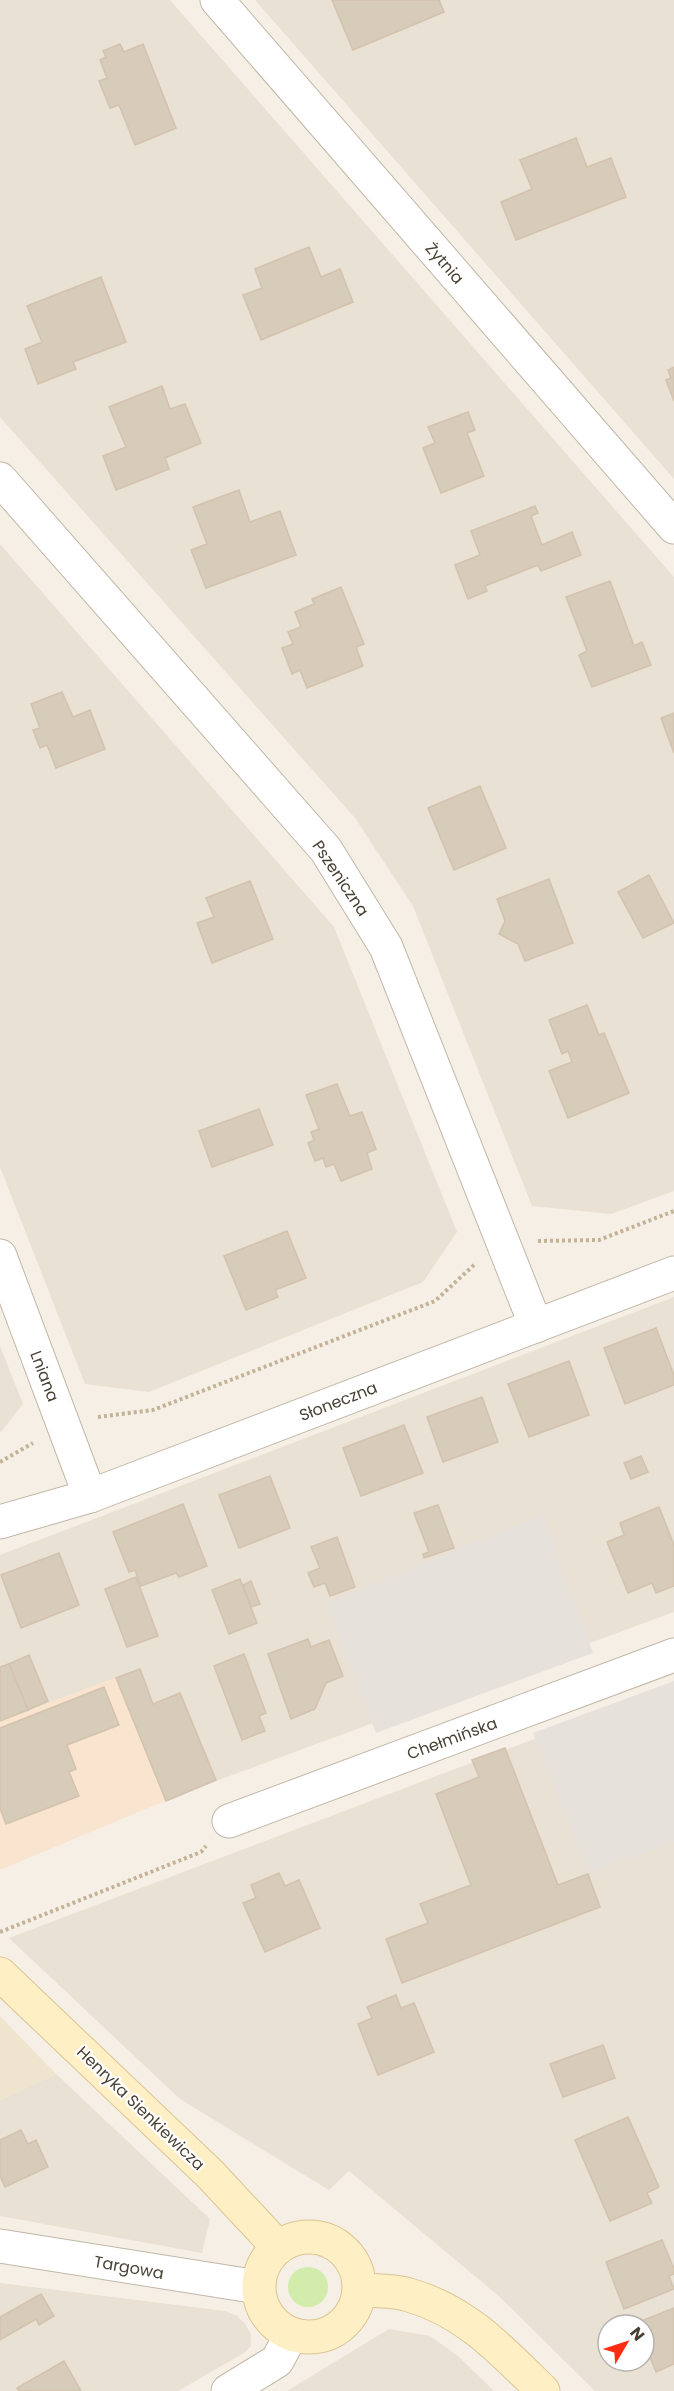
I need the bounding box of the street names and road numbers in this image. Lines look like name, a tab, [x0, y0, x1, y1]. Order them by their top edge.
street label: Żytnia	[420, 237, 469, 289]
street label: Pszeniczna	[307, 836, 374, 921]
street label: Lniana	[24, 1347, 65, 1405]
street label: Słoneczna	[296, 1376, 381, 1427]
street label: Chełmińska	[404, 1711, 501, 1765]
street label: Henryka Sienkiewicza	[72, 2041, 210, 2176]
street label: Targowa	[92, 2250, 166, 2285]

